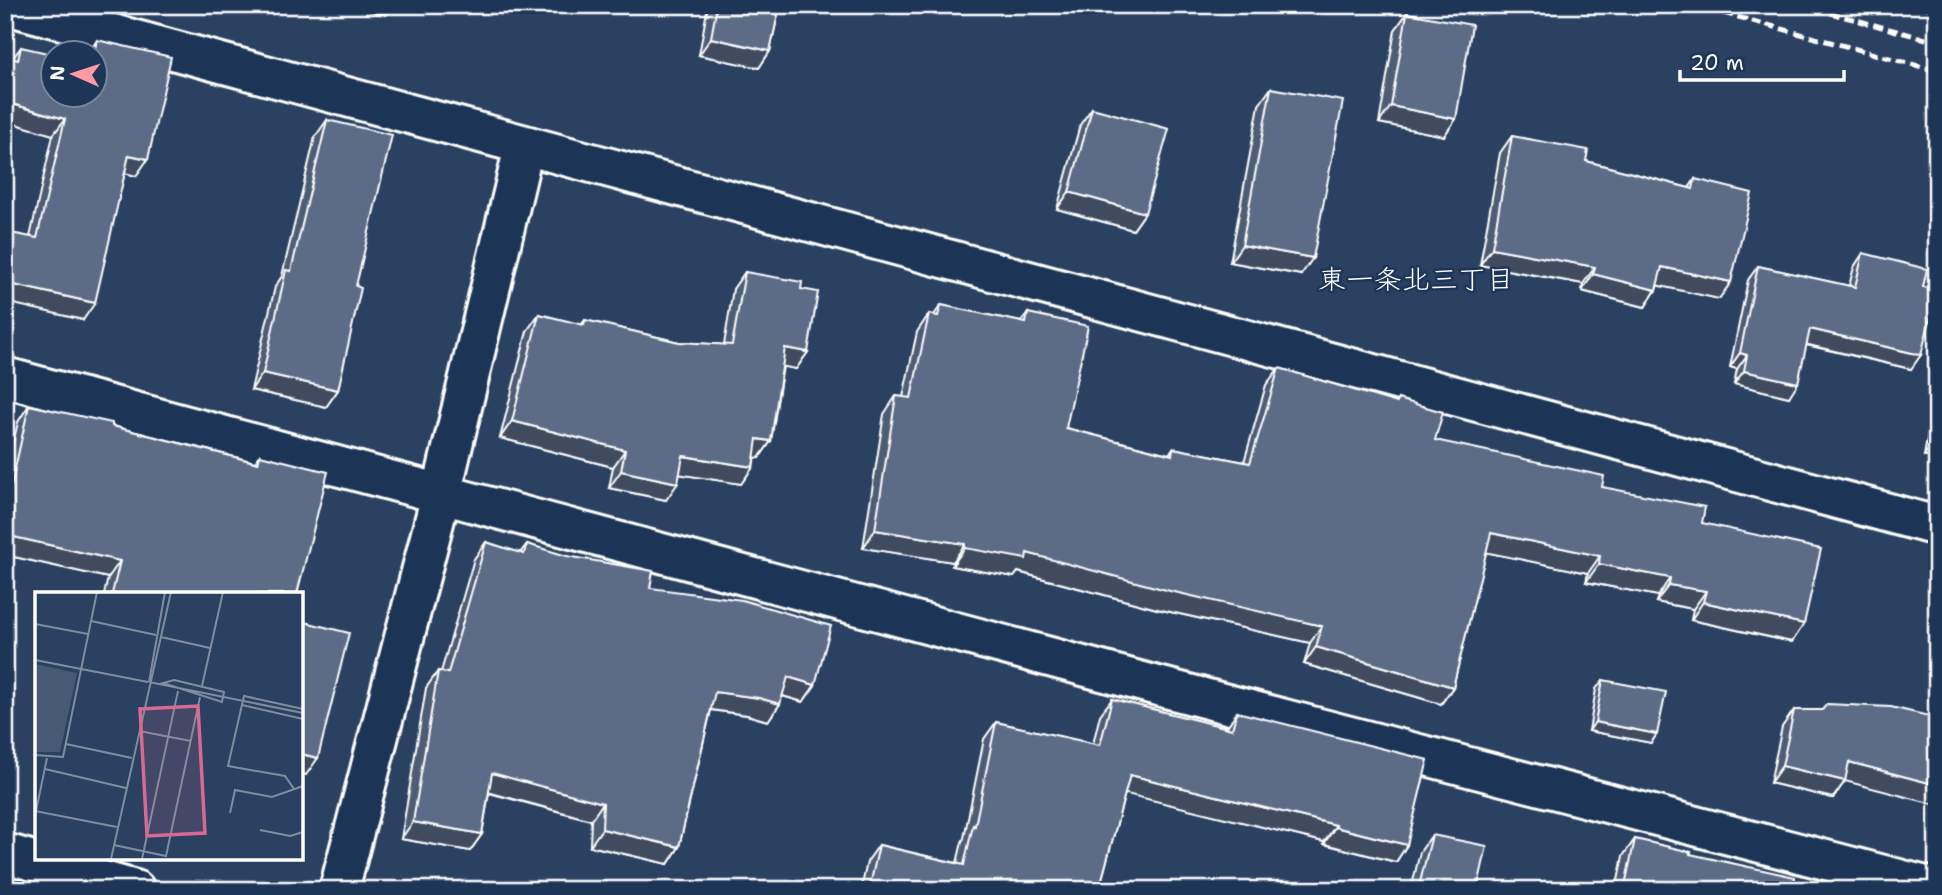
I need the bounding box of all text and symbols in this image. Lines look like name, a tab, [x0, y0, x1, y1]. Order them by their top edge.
north arrow	[38, 38, 108, 108]
scale bar	[1680, 38, 1844, 82]
text: 20 m	[1690, 49, 1744, 77]
text: N	[45, 65, 70, 81]
district label: 東一条北三丁目	[1318, 260, 1514, 298]
inset map	[35, 592, 303, 860]

